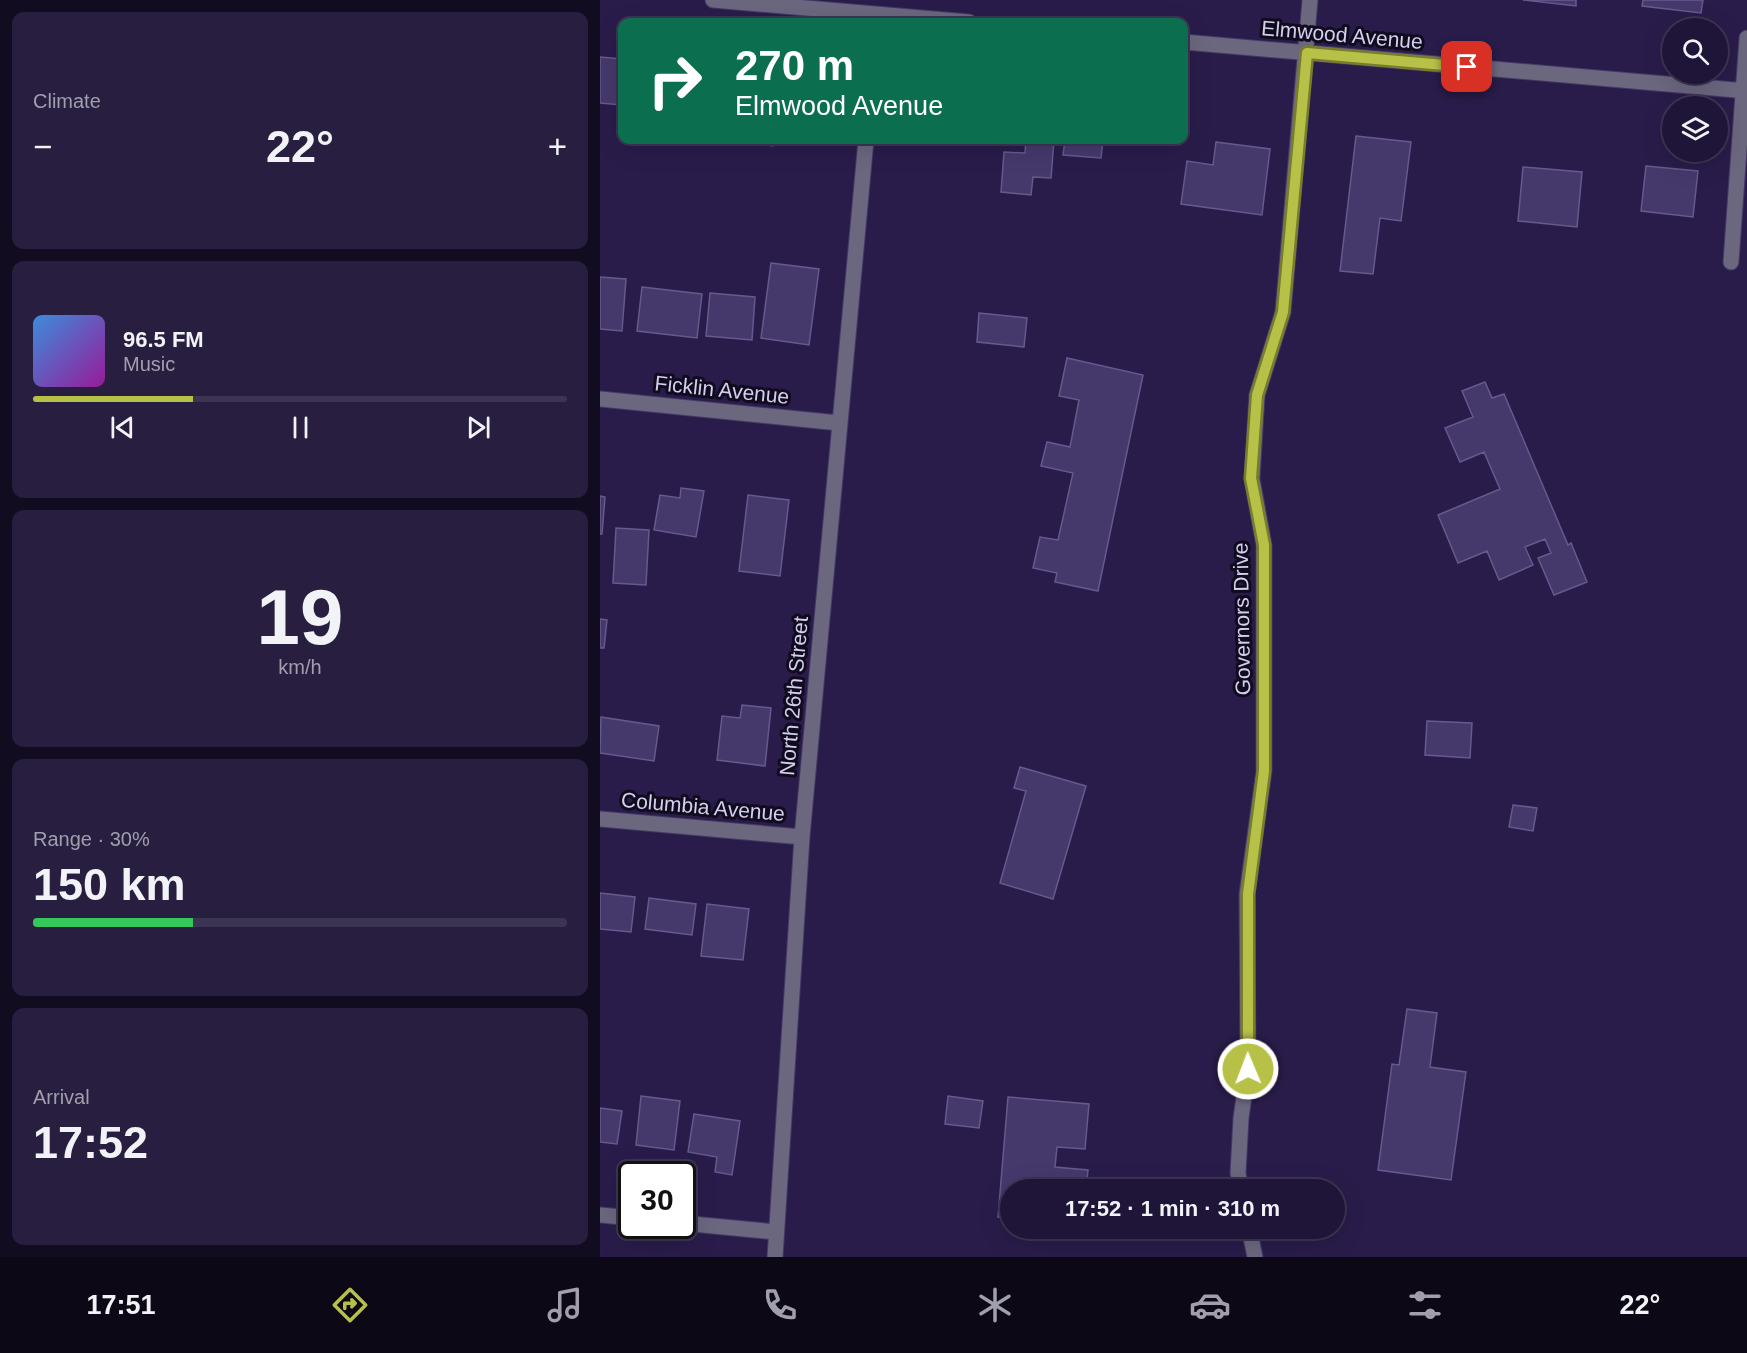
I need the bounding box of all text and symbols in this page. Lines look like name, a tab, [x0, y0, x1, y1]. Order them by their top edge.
street label: Elmwood Avenue	[1260, 16, 1424, 53]
map controls	[1662, 18, 1728, 162]
button: search	[1662, 18, 1728, 84]
pin	[1441, 41, 1492, 92]
icon: right	[636, 42, 714, 120]
text: 270 m	[735, 42, 854, 89]
icon: arrive	[1450, 50, 1483, 83]
text: Climate	[33, 90, 101, 112]
text: Elmwood Avenue	[735, 91, 943, 121]
button: layers	[1662, 96, 1728, 162]
text: 22°	[266, 121, 334, 172]
text: −	[33, 128, 52, 165]
text: +	[548, 128, 567, 165]
text: 96.5 FM	[123, 327, 204, 352]
text: Music	[123, 353, 175, 375]
street label: Ficklin Avenue	[654, 371, 790, 408]
icon: previous	[106, 411, 139, 444]
icon: pause	[284, 411, 317, 444]
icon: next	[462, 411, 495, 444]
street label: Governors Drive	[1229, 542, 1254, 696]
text: 19	[257, 573, 343, 661]
street label: North 26th Street	[775, 615, 812, 777]
text: km/h	[278, 656, 322, 678]
street label: Columbia Avenue	[620, 788, 786, 825]
text: Range · 30%	[33, 828, 150, 850]
text: 150 km	[33, 859, 186, 910]
position arrow	[1216, 1037, 1280, 1101]
text: Arrival	[33, 1086, 90, 1108]
text: 17:52	[33, 1117, 148, 1168]
speed limit sign: 30	[618, 1161, 696, 1239]
text: 17:52 · 1 min · 310 m	[1065, 1196, 1280, 1221]
icon: directions	[329, 1284, 371, 1326]
icon: music	[544, 1284, 586, 1326]
icon: phone	[759, 1284, 801, 1326]
icon: climate	[974, 1284, 1016, 1326]
icon: car	[1189, 1284, 1231, 1326]
icon: filters	[1404, 1284, 1446, 1326]
text: 17:51	[87, 1290, 156, 1320]
text: 22°	[1620, 1290, 1660, 1320]

